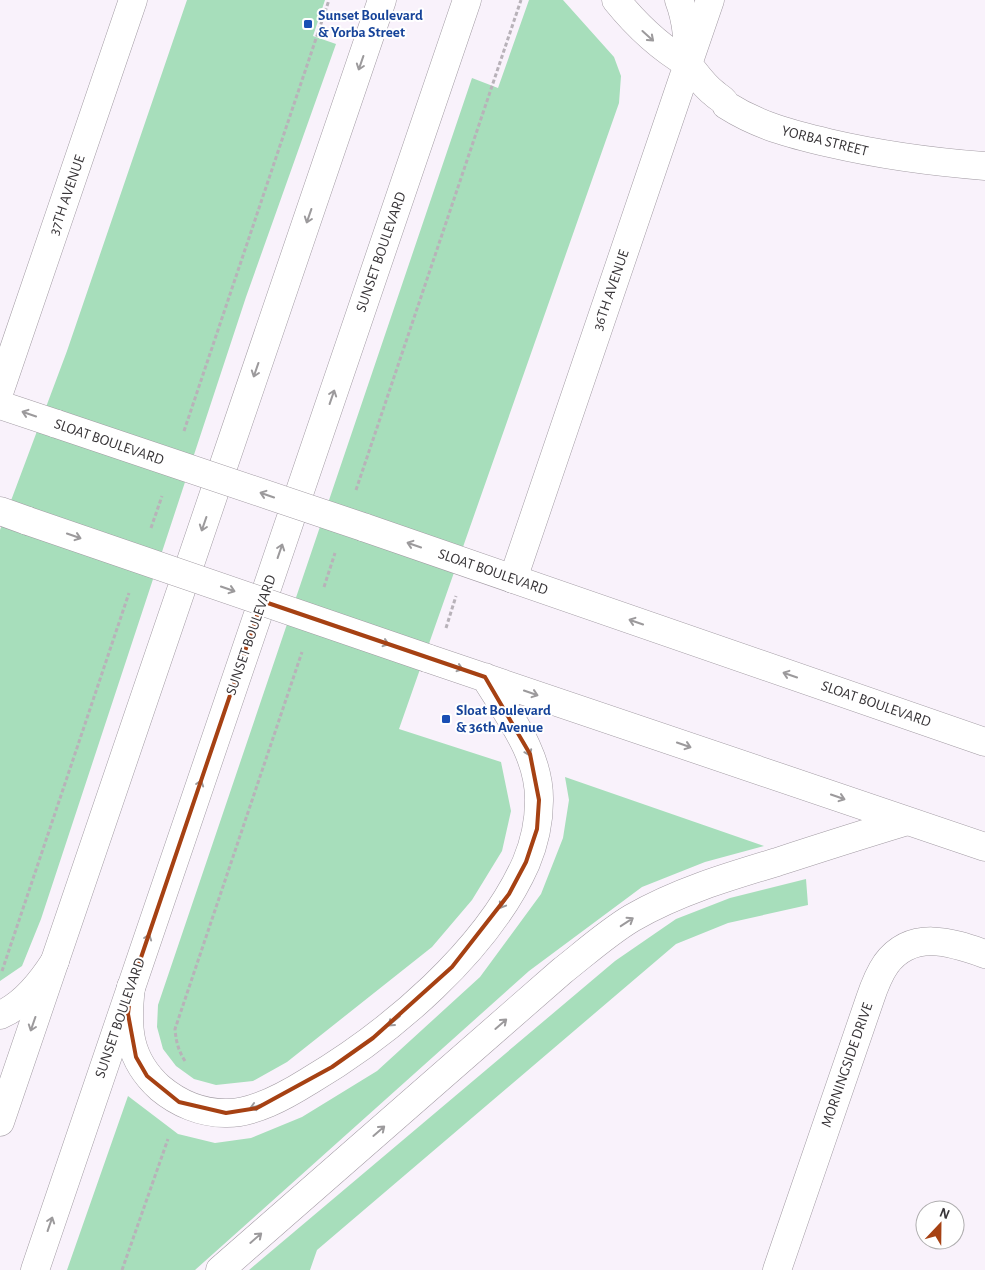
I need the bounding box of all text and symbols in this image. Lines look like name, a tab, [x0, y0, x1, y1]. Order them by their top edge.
place label: Sunset Boulevard & Yorba Street	[318, 8, 423, 40]
marker: Sunset Boulevard & Yorba Street	[302, 18, 314, 30]
one-way arrow	[642, 30, 655, 42]
one-way arrow	[356, 54, 365, 70]
street label: YORBA STREET	[780, 123, 871, 159]
street label: 37TH AVENUE	[46, 153, 88, 237]
street label: SUNSET BOULEVARD	[353, 190, 409, 314]
one-way arrow	[303, 208, 313, 224]
street label: 36TH AVENUE	[590, 248, 632, 332]
one-way arrow	[251, 362, 260, 378]
one-way arrow	[328, 389, 337, 405]
one-way arrow	[21, 409, 37, 419]
street label: SLOAT BOULEVARD	[52, 416, 166, 468]
one-way arrow	[260, 490, 275, 499]
one-way arrow	[199, 516, 208, 531]
one-way arrow	[66, 532, 82, 542]
one-way arrow	[407, 540, 422, 549]
one-way arrow	[275, 543, 285, 559]
street label: SLOAT BOULEVARD	[436, 546, 550, 598]
street label: SUNSET BOULEVARD	[223, 573, 279, 697]
one-way arrow	[220, 585, 235, 594]
one-way arrow	[629, 617, 645, 626]
one-way arrow	[373, 638, 389, 647]
one-way arrow	[448, 663, 464, 673]
one-way arrow	[782, 669, 798, 679]
street label: SLOAT BOULEVARD	[819, 678, 933, 730]
one-way arrow	[522, 688, 538, 698]
place label: Sloat Boulevard & 36th Avenue	[456, 703, 551, 735]
marker: Sloat Boulevard & 36th Avenue	[440, 713, 452, 725]
one-way arrow	[523, 741, 533, 756]
one-way arrow	[676, 741, 692, 750]
one-way arrow	[195, 780, 204, 796]
one-way arrow	[830, 793, 846, 803]
one-way arrow	[499, 895, 509, 909]
one-way arrow	[620, 917, 634, 927]
one-way arrow	[142, 933, 152, 949]
street label: SUNSET BOULEVARD	[92, 956, 148, 1080]
street label: MORNINGSIDE DRIVE	[819, 1001, 875, 1129]
one-way arrow	[388, 1015, 401, 1026]
one-way arrow	[28, 1016, 38, 1032]
one-way arrow	[495, 1018, 508, 1030]
one-way arrow	[249, 1102, 265, 1112]
one-way arrow	[372, 1125, 385, 1137]
north arrow	[915, 1200, 965, 1250]
text: N	[937, 1206, 952, 1222]
one-way arrow	[46, 1217, 55, 1232]
one-way arrow	[250, 1232, 263, 1244]

